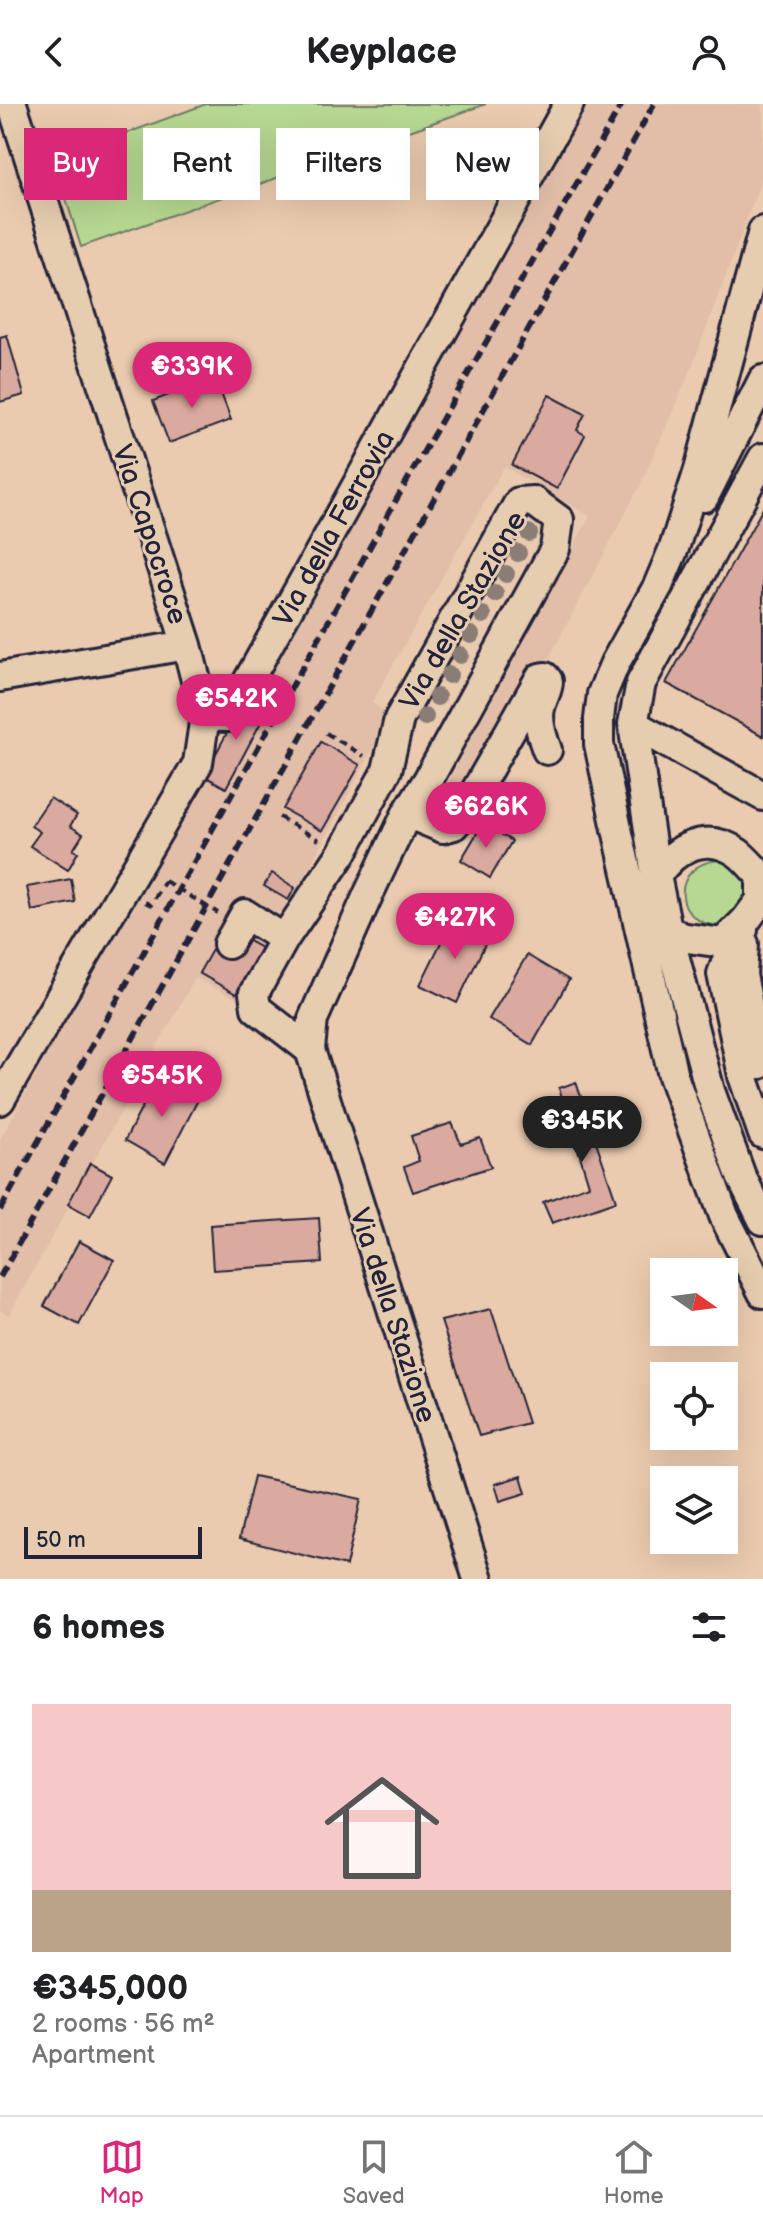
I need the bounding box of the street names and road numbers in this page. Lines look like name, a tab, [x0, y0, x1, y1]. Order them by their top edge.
street label: Via della Ferrovia	[267, 425, 402, 633]
street label: Via Capocroce	[105, 440, 194, 628]
street label: Via della Stazione	[393, 506, 534, 716]
street label: Via della Stazione	[342, 1204, 443, 1427]

